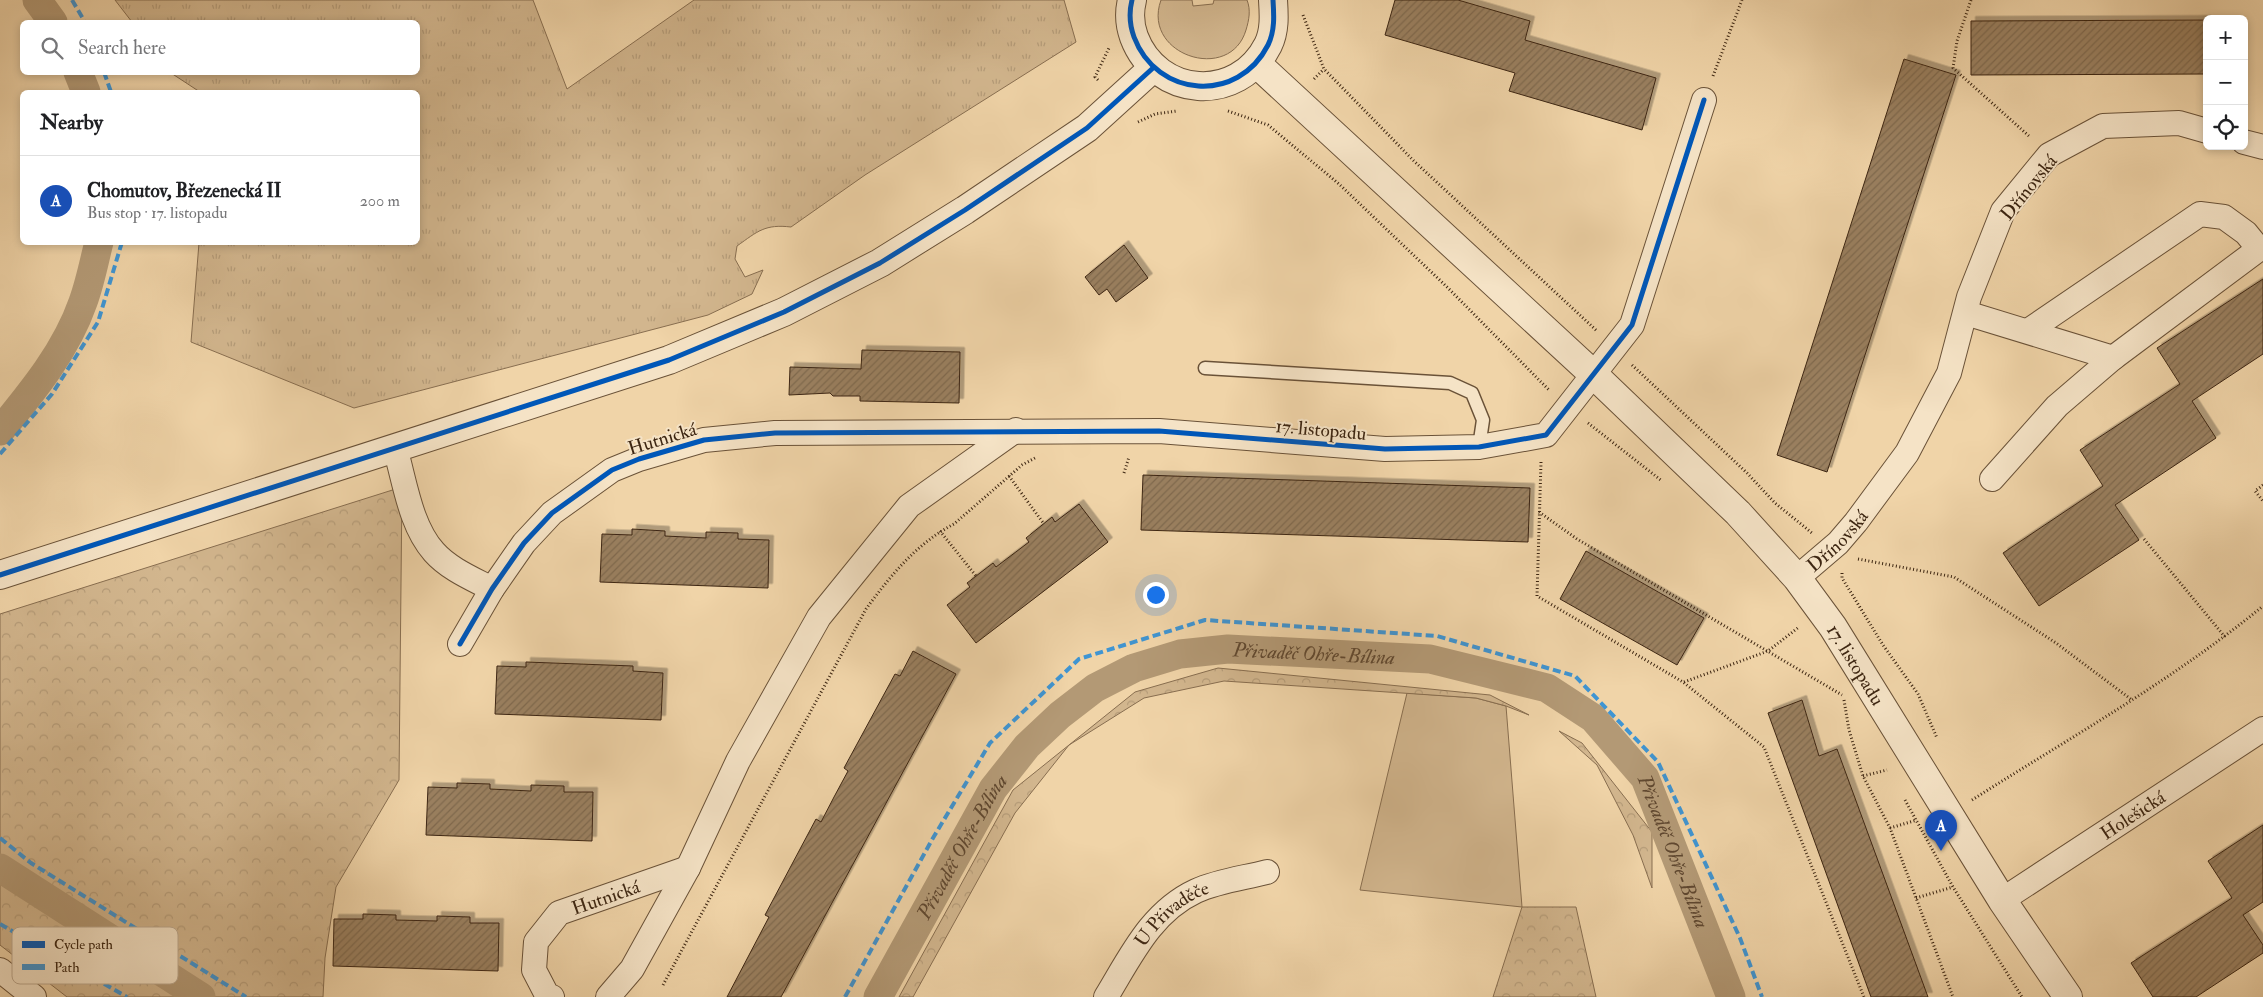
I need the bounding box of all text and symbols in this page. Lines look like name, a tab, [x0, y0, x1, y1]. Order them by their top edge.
map controls	[2203, 15, 2248, 150]
button: +	[2203, 15, 2248, 60]
search box	[20, 20, 420, 75]
icon: search	[38, 34, 66, 62]
text: Search here	[78, 36, 166, 60]
button: −	[2203, 60, 2248, 105]
button: locate	[2203, 105, 2248, 150]
text: Nearby	[40, 109, 103, 136]
street label: Dřínovská	[1995, 150, 2063, 225]
text: Chomutov, Březenecká II	[87, 179, 282, 203]
text: A	[51, 191, 61, 211]
text: 200 m	[360, 191, 400, 211]
text: Bus stop · 17. listopadu	[87, 203, 228, 223]
street label: 17. listopadu	[1274, 414, 1367, 447]
street label: Hutnická	[625, 417, 700, 461]
street label: Dřínovská	[1802, 505, 1874, 577]
your location	[1143, 582, 1169, 608]
street label: 17. listopadu	[1821, 620, 1890, 710]
water label: Přivaděč Ohře-Bílina	[1231, 637, 1396, 670]
water label: Přivaděč Ohře-Bílina	[911, 769, 1013, 925]
water label: Přivaděč Ohře-Bílina	[1632, 770, 1715, 932]
street label: Holešická	[2096, 785, 2170, 845]
pin: A	[1925, 810, 1957, 851]
street label: Hutnická	[569, 875, 643, 921]
street label: U Přivaděče	[1129, 876, 1212, 952]
legend	[12, 927, 178, 984]
text: Cycle path	[54, 936, 114, 954]
text: Path	[54, 959, 80, 976]

